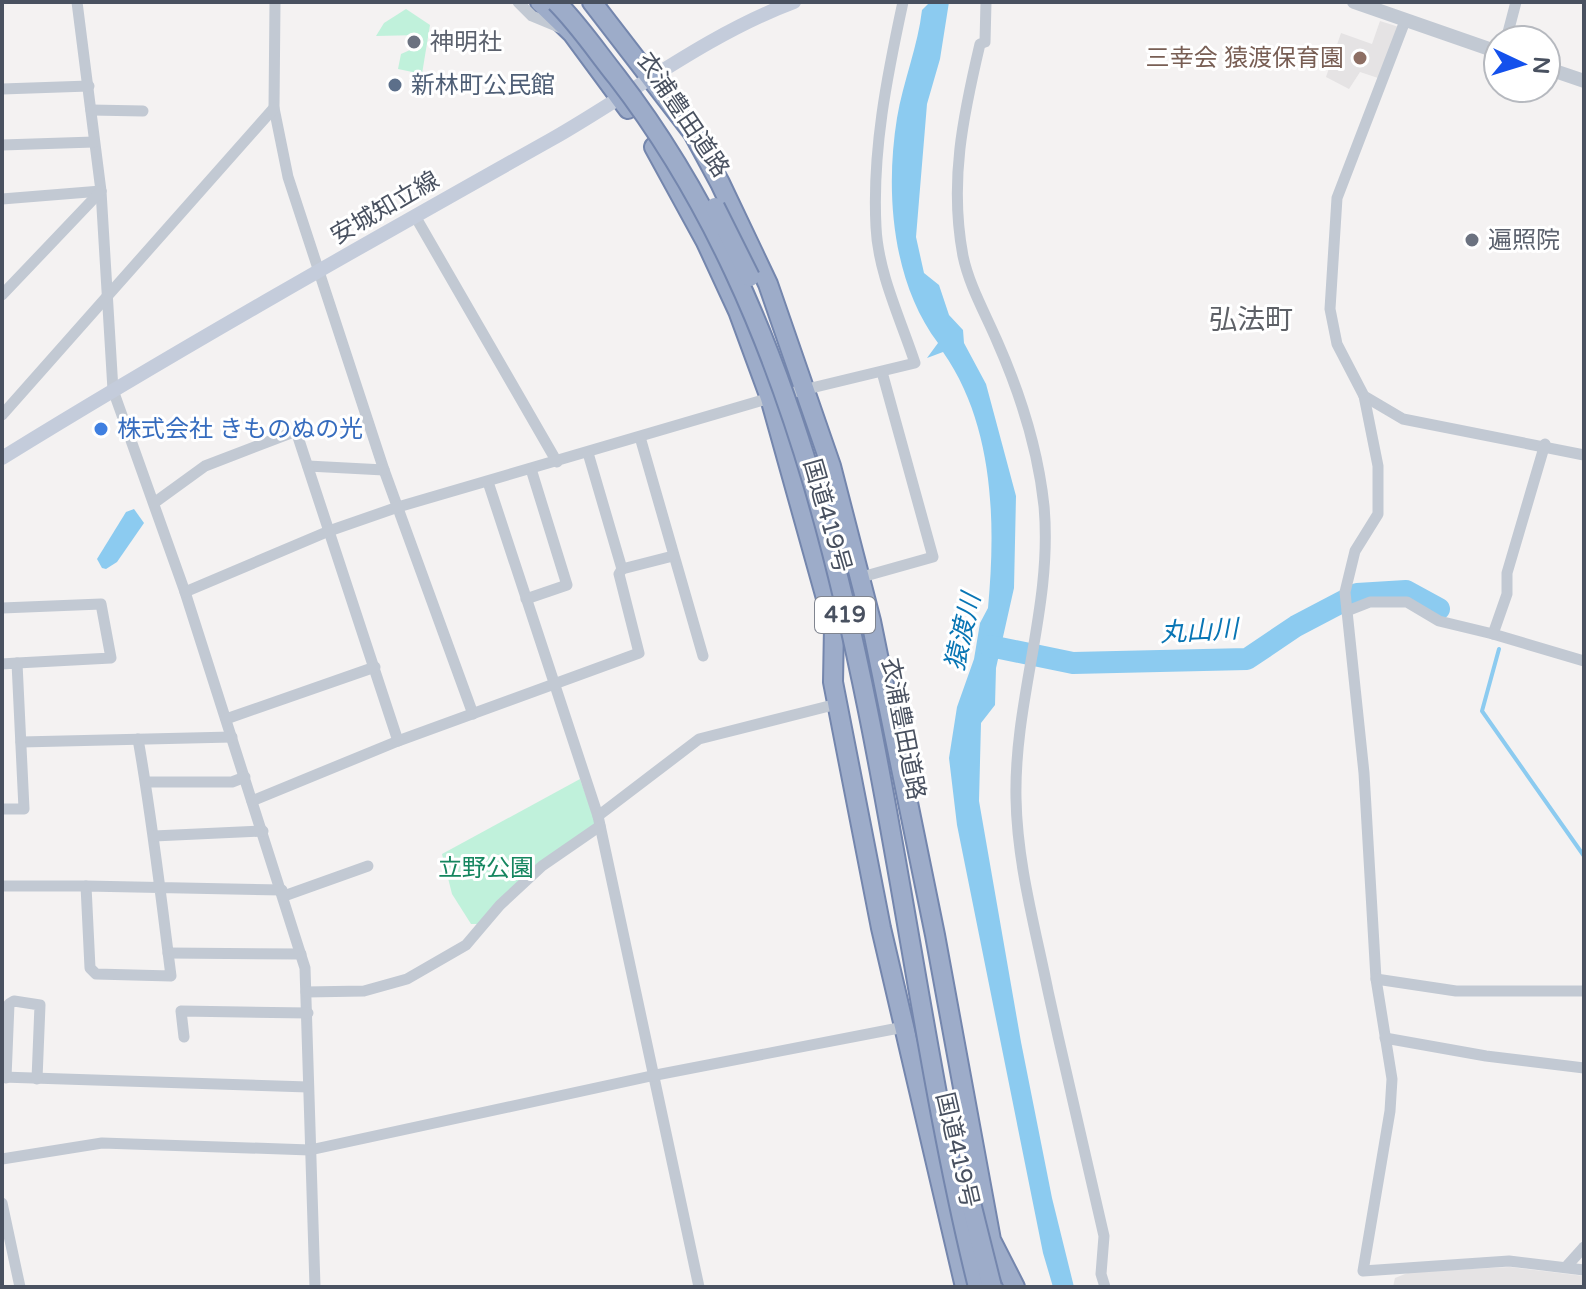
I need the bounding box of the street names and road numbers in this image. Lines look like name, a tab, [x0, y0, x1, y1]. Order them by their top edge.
street label: 衣浦豊田道路	[631, 47, 735, 183]
street label: 安城知立線	[326, 165, 444, 251]
street label: 国道419号	[797, 456, 857, 576]
road number: 419	[815, 597, 875, 633]
street label: 衣浦豊田道路	[875, 656, 931, 802]
street label: 国道419号	[930, 1090, 984, 1210]

